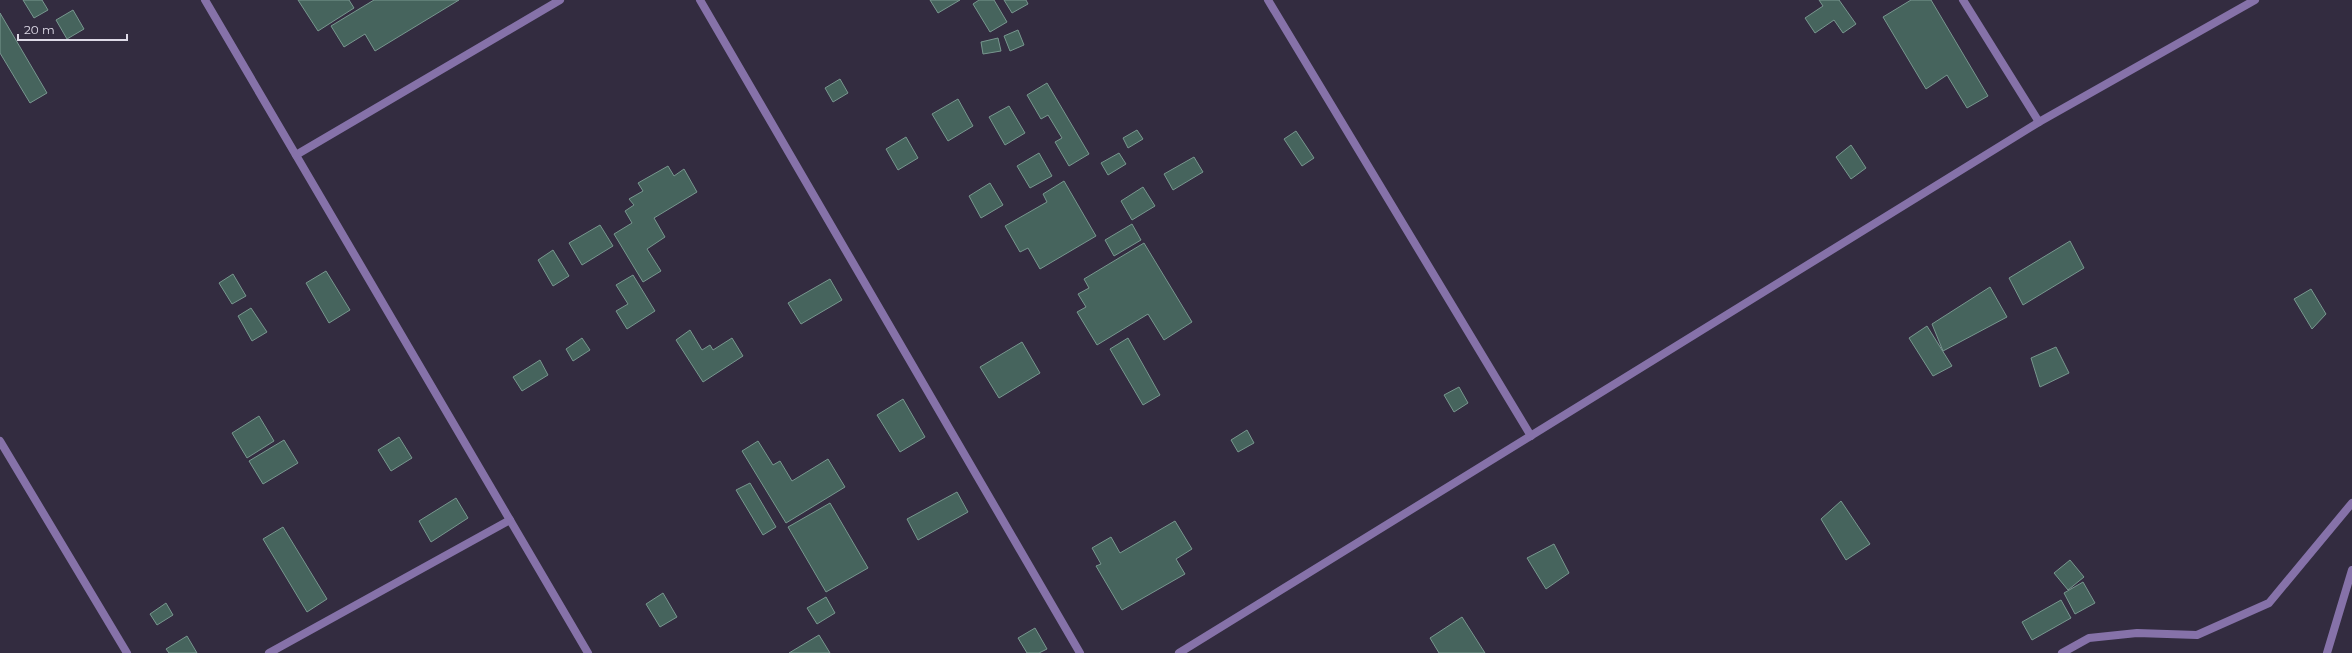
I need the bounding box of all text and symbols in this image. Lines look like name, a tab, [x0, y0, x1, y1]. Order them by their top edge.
scale bar	[18, 16, 127, 42]
text: 20 m	[24, 22, 55, 37]

